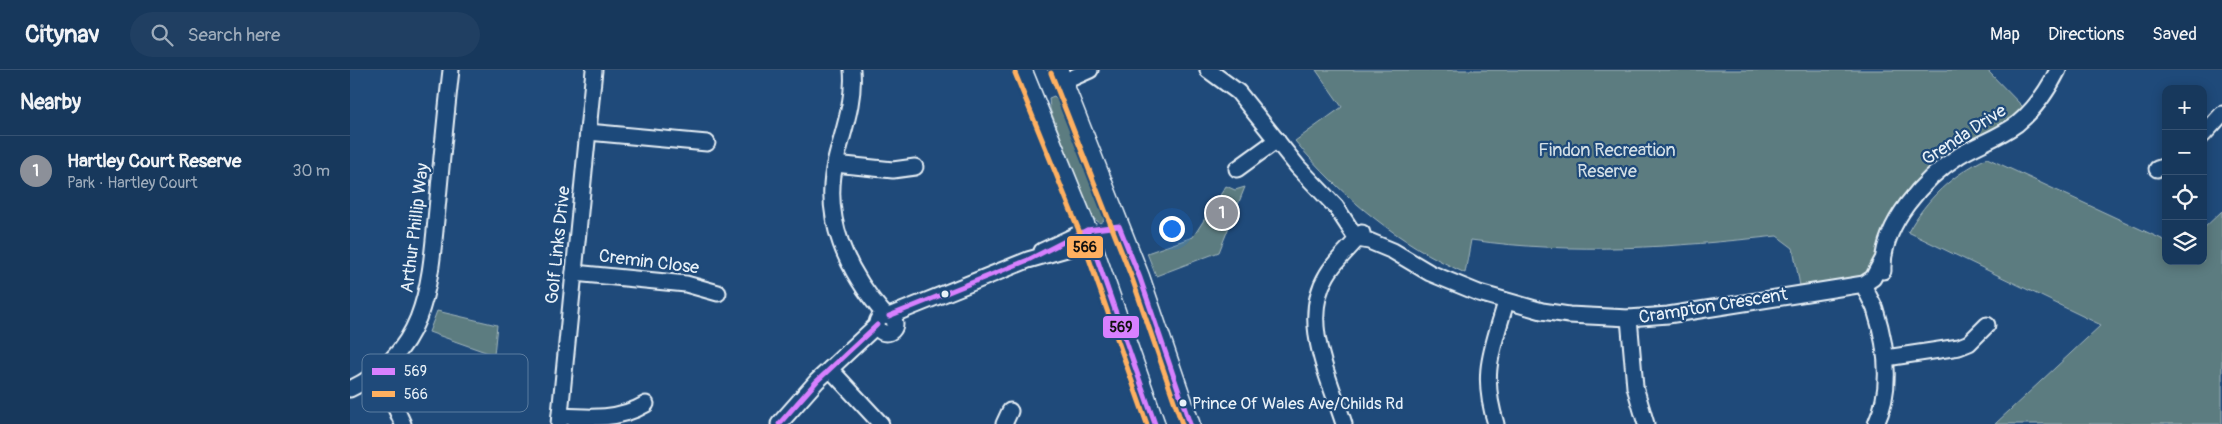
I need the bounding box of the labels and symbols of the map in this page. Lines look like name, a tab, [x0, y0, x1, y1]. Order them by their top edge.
street label: Grenda Drive	[1917, 99, 2011, 171]
park label: Findon Recreation Reserve	[1538, 139, 1676, 183]
street label: Arthur Phillip Way	[396, 162, 434, 294]
street label: Golf Links Drive	[540, 185, 576, 305]
pin: 1	[1206, 194, 1238, 232]
your location	[1159, 216, 1185, 242]
line badge: 566	[1066, 235, 1104, 259]
text: 566	[1073, 239, 1097, 256]
street label: Cremin Close	[597, 244, 701, 280]
street label: Crampton Crescent	[1637, 283, 1790, 329]
unlabelled marker	[940, 289, 950, 299]
line badge: 569	[1102, 315, 1140, 339]
text: 569	[1110, 319, 1132, 336]
legend	[362, 354, 528, 412]
text: 569	[404, 363, 427, 380]
text: 566	[404, 386, 428, 403]
place label: Prince Of Wales Ave/Childs Rd	[1192, 393, 1403, 414]
marker: Prince Of Wales Ave/Childs Rd	[1178, 398, 1188, 408]

